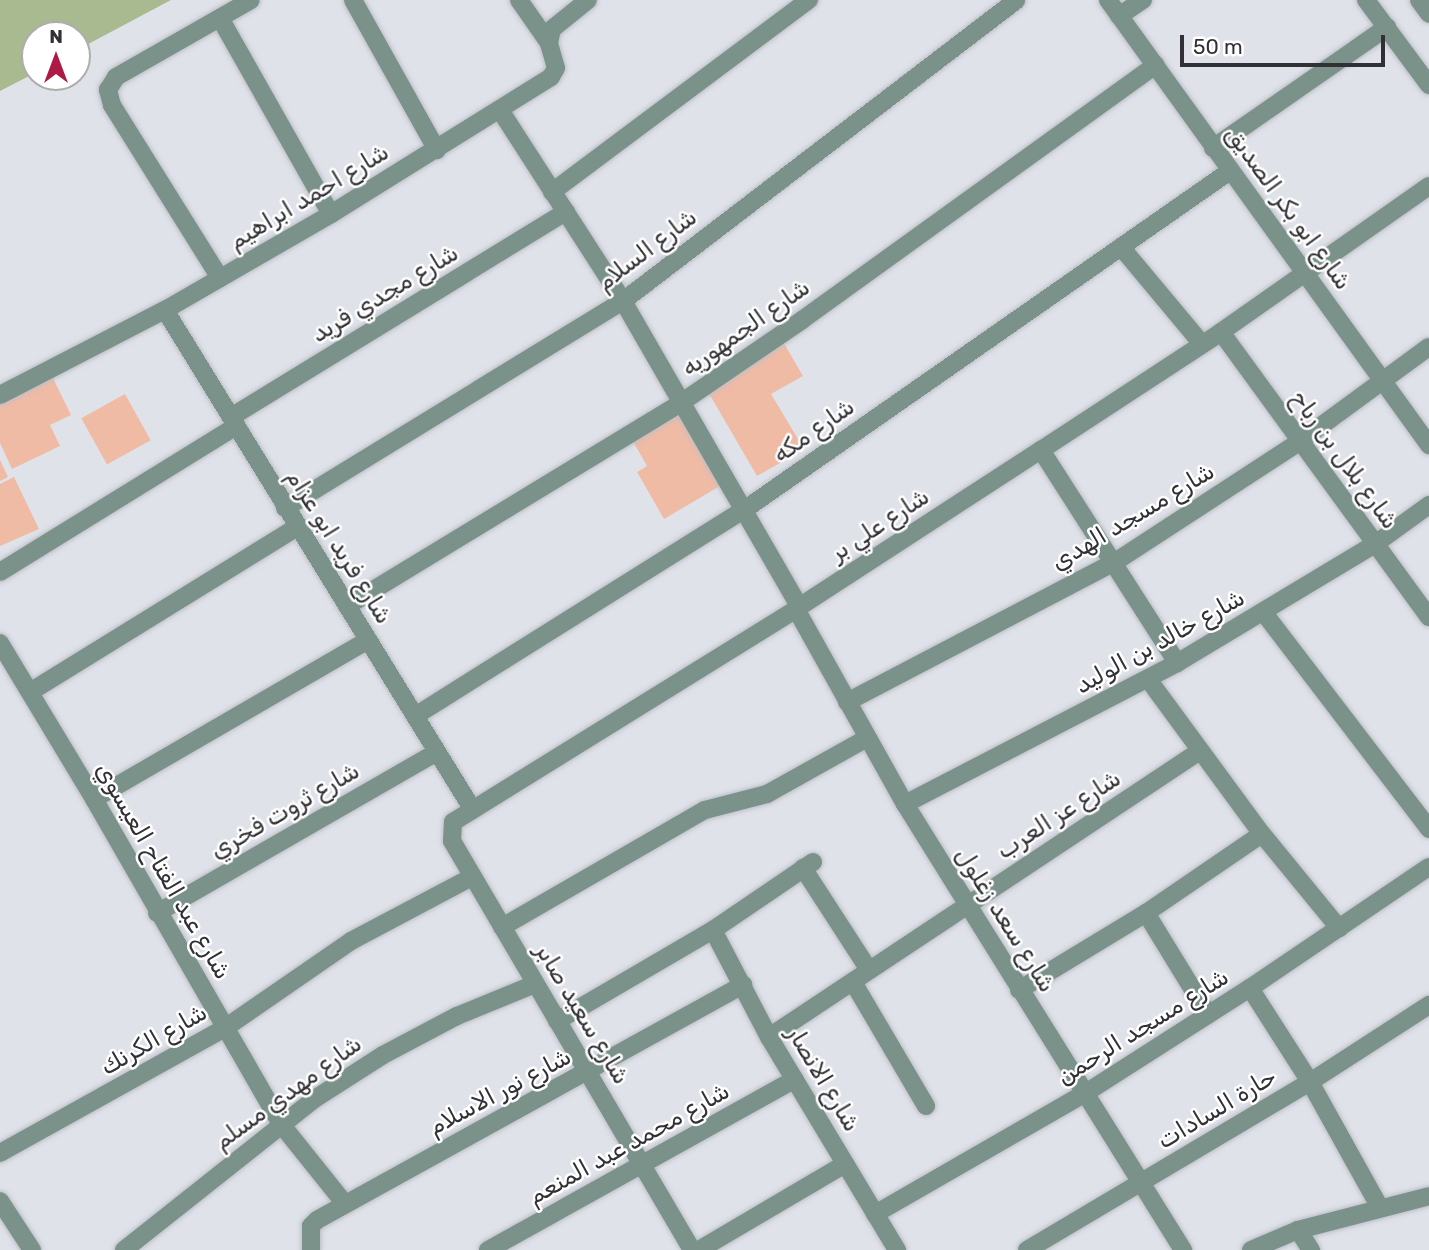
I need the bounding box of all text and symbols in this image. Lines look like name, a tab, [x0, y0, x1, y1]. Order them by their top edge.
north arrow	[21, 21, 91, 91]
scale bar	[1184, 21, 1389, 65]
text: N	[49, 25, 63, 48]
text: 50 m	[1193, 34, 1243, 59]
street label: شارع ابو بكر الصديق	[1219, 120, 1357, 296]
street label: شارع احمد ابراهيم	[224, 138, 394, 256]
street label: شارع السلام	[591, 203, 703, 297]
street label: شارع مجدي فريد	[306, 239, 464, 349]
street label: شارع الجمهوريه	[676, 273, 816, 383]
street label: شارع بلال بن رباح	[1284, 385, 1404, 535]
street label: شارع مكه	[768, 393, 860, 469]
street label: شارع مسجد الهدي	[1046, 457, 1220, 577]
street label: شارع فريد ابو عزام	[280, 465, 398, 629]
street label: شارع علي بر	[825, 482, 935, 568]
street label: شارع خالد بن الوليد	[1070, 584, 1250, 700]
street label: شارع عبد الفتاح العيسوي	[89, 757, 237, 985]
street label: شارع ثروت فخري	[205, 757, 365, 865]
street label: شارع عز العرب	[992, 764, 1126, 866]
street label: شارع سعد زغلول	[949, 842, 1061, 998]
street label: شارع سعيد صابر	[529, 938, 635, 1090]
street label: شارع مسجد الرحمن	[1052, 963, 1234, 1091]
street label: شارع الكرنك	[96, 998, 212, 1082]
street label: شارع الانصار	[780, 1021, 866, 1137]
street label: شارع مهدي مسلم	[209, 1030, 367, 1156]
street label: شارع نور الاسلام	[424, 1042, 576, 1142]
street label: حارة السادات	[1152, 1062, 1282, 1156]
street label: شارع محمد عبد المنعم	[523, 1077, 735, 1211]

